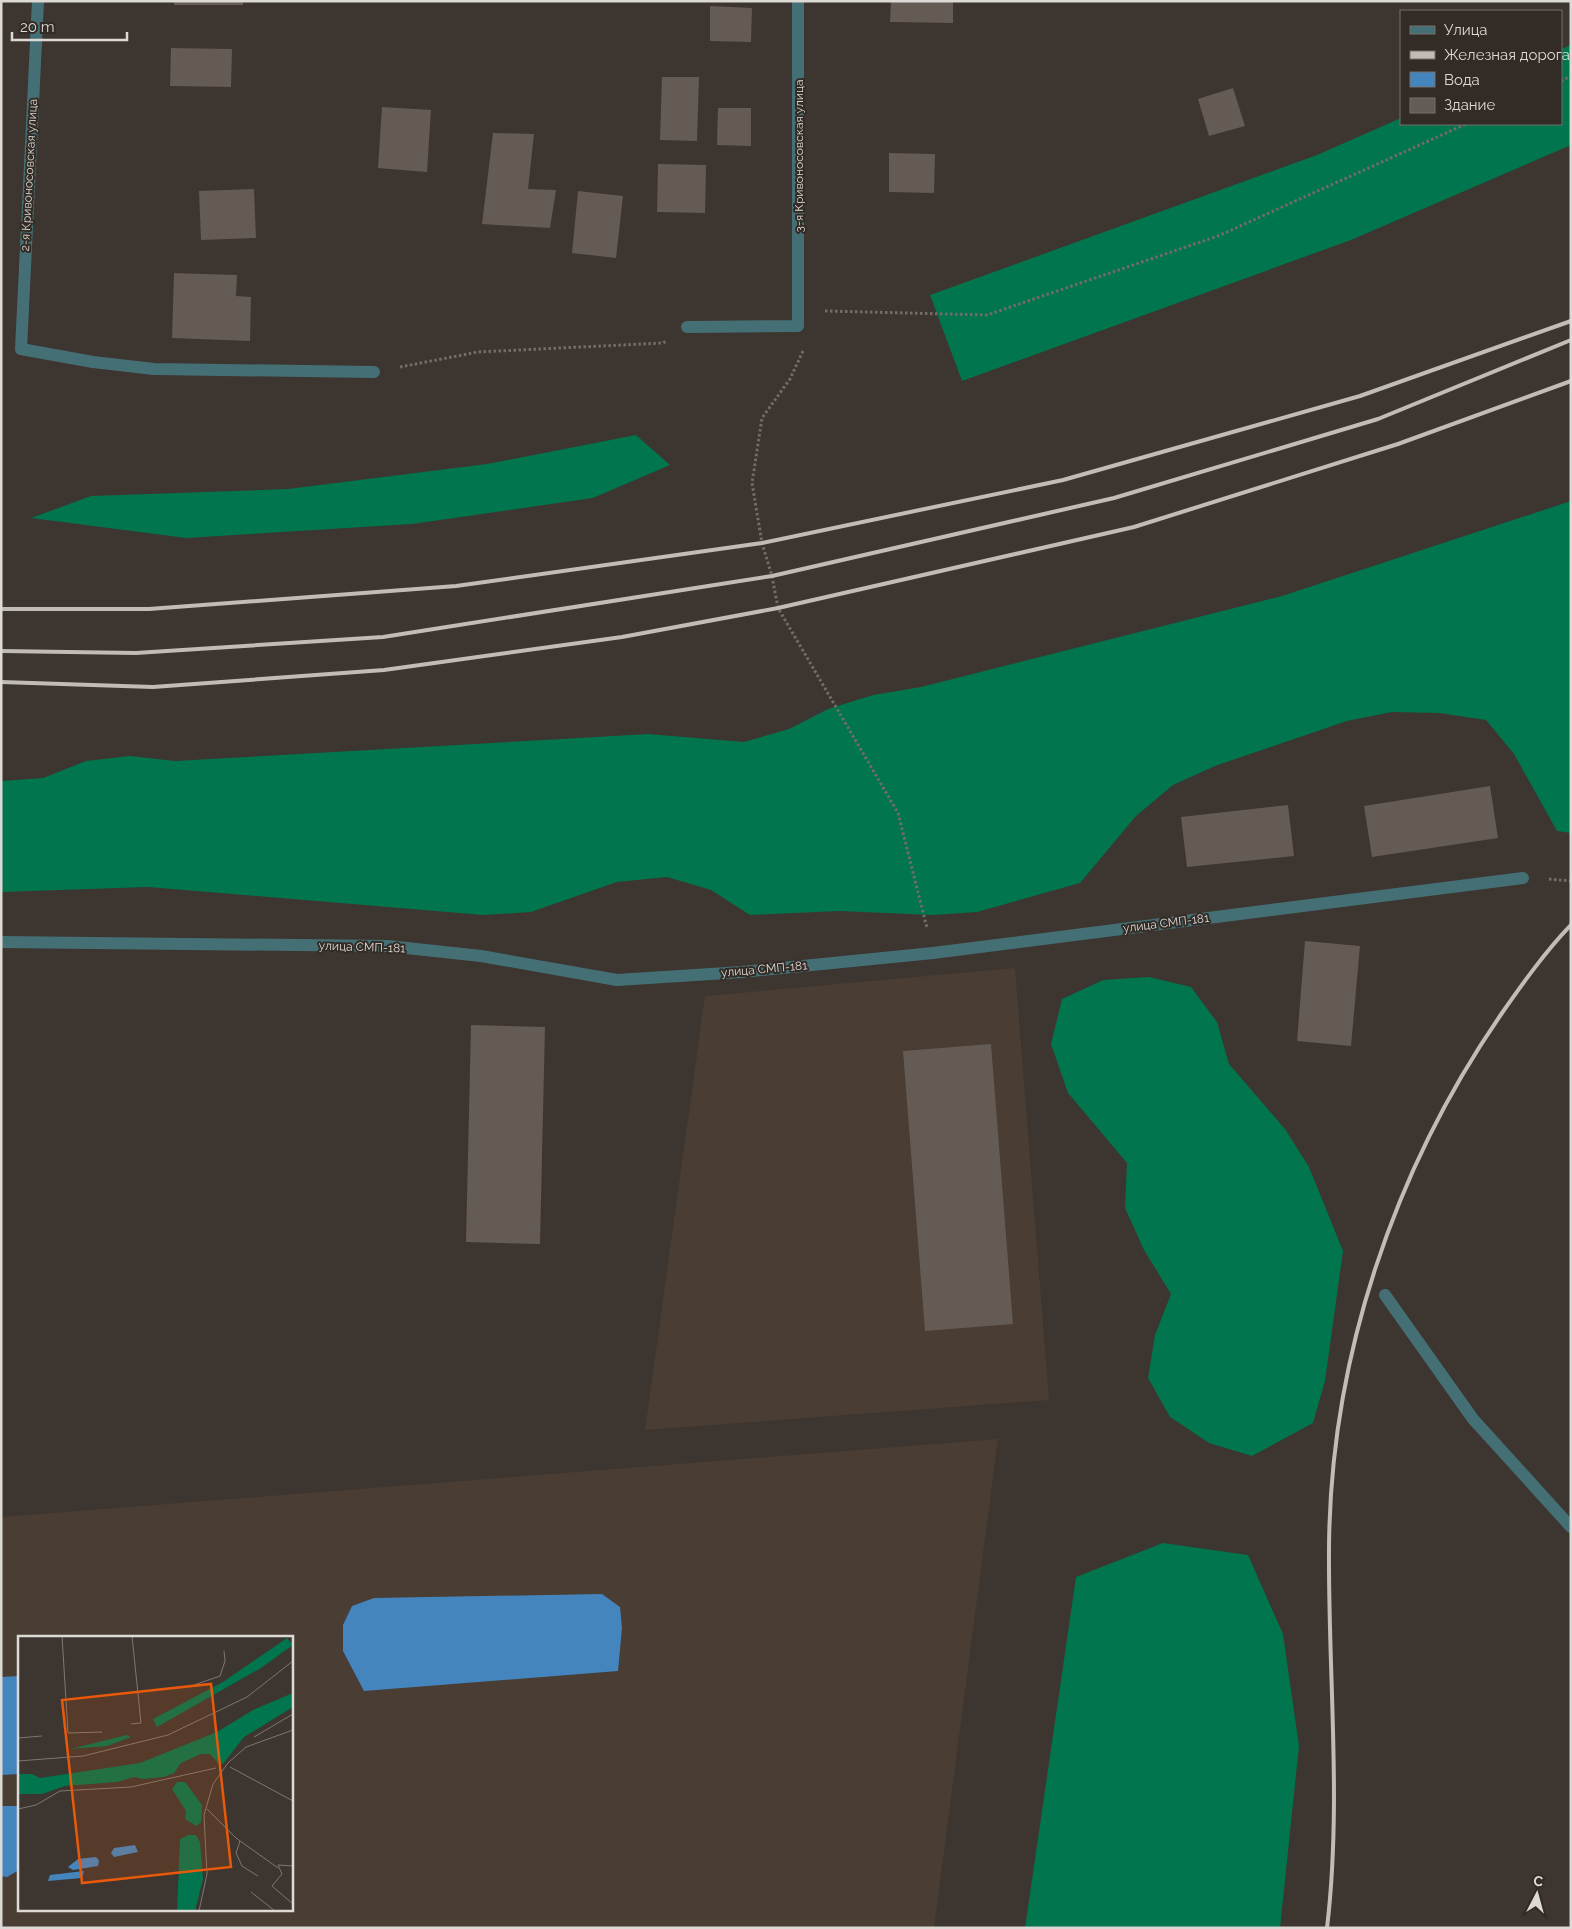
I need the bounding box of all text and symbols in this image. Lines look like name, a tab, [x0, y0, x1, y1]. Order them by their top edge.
scale bar	[12, 10, 128, 42]
legend	[1400, 10, 1562, 125]
text: 20 m	[20, 18, 55, 36]
text: Улица	[1444, 21, 1488, 39]
text: Железная дорога	[1444, 46, 1570, 64]
text: Вода	[1444, 71, 1480, 89]
street label: 3-я Кривоносовская улица	[792, 80, 806, 232]
text: Здание	[1444, 96, 1496, 114]
street label: 2-я Кривоносовская улица	[18, 98, 40, 252]
street label: улица СМП-181	[1122, 911, 1210, 935]
street label: улица СМП-181	[318, 938, 406, 956]
street label: улица СМП-181	[720, 958, 808, 980]
inset map	[18, 1636, 292, 1912]
north arrow	[1512, 1869, 1562, 1919]
text: С	[1533, 1873, 1544, 1890]

